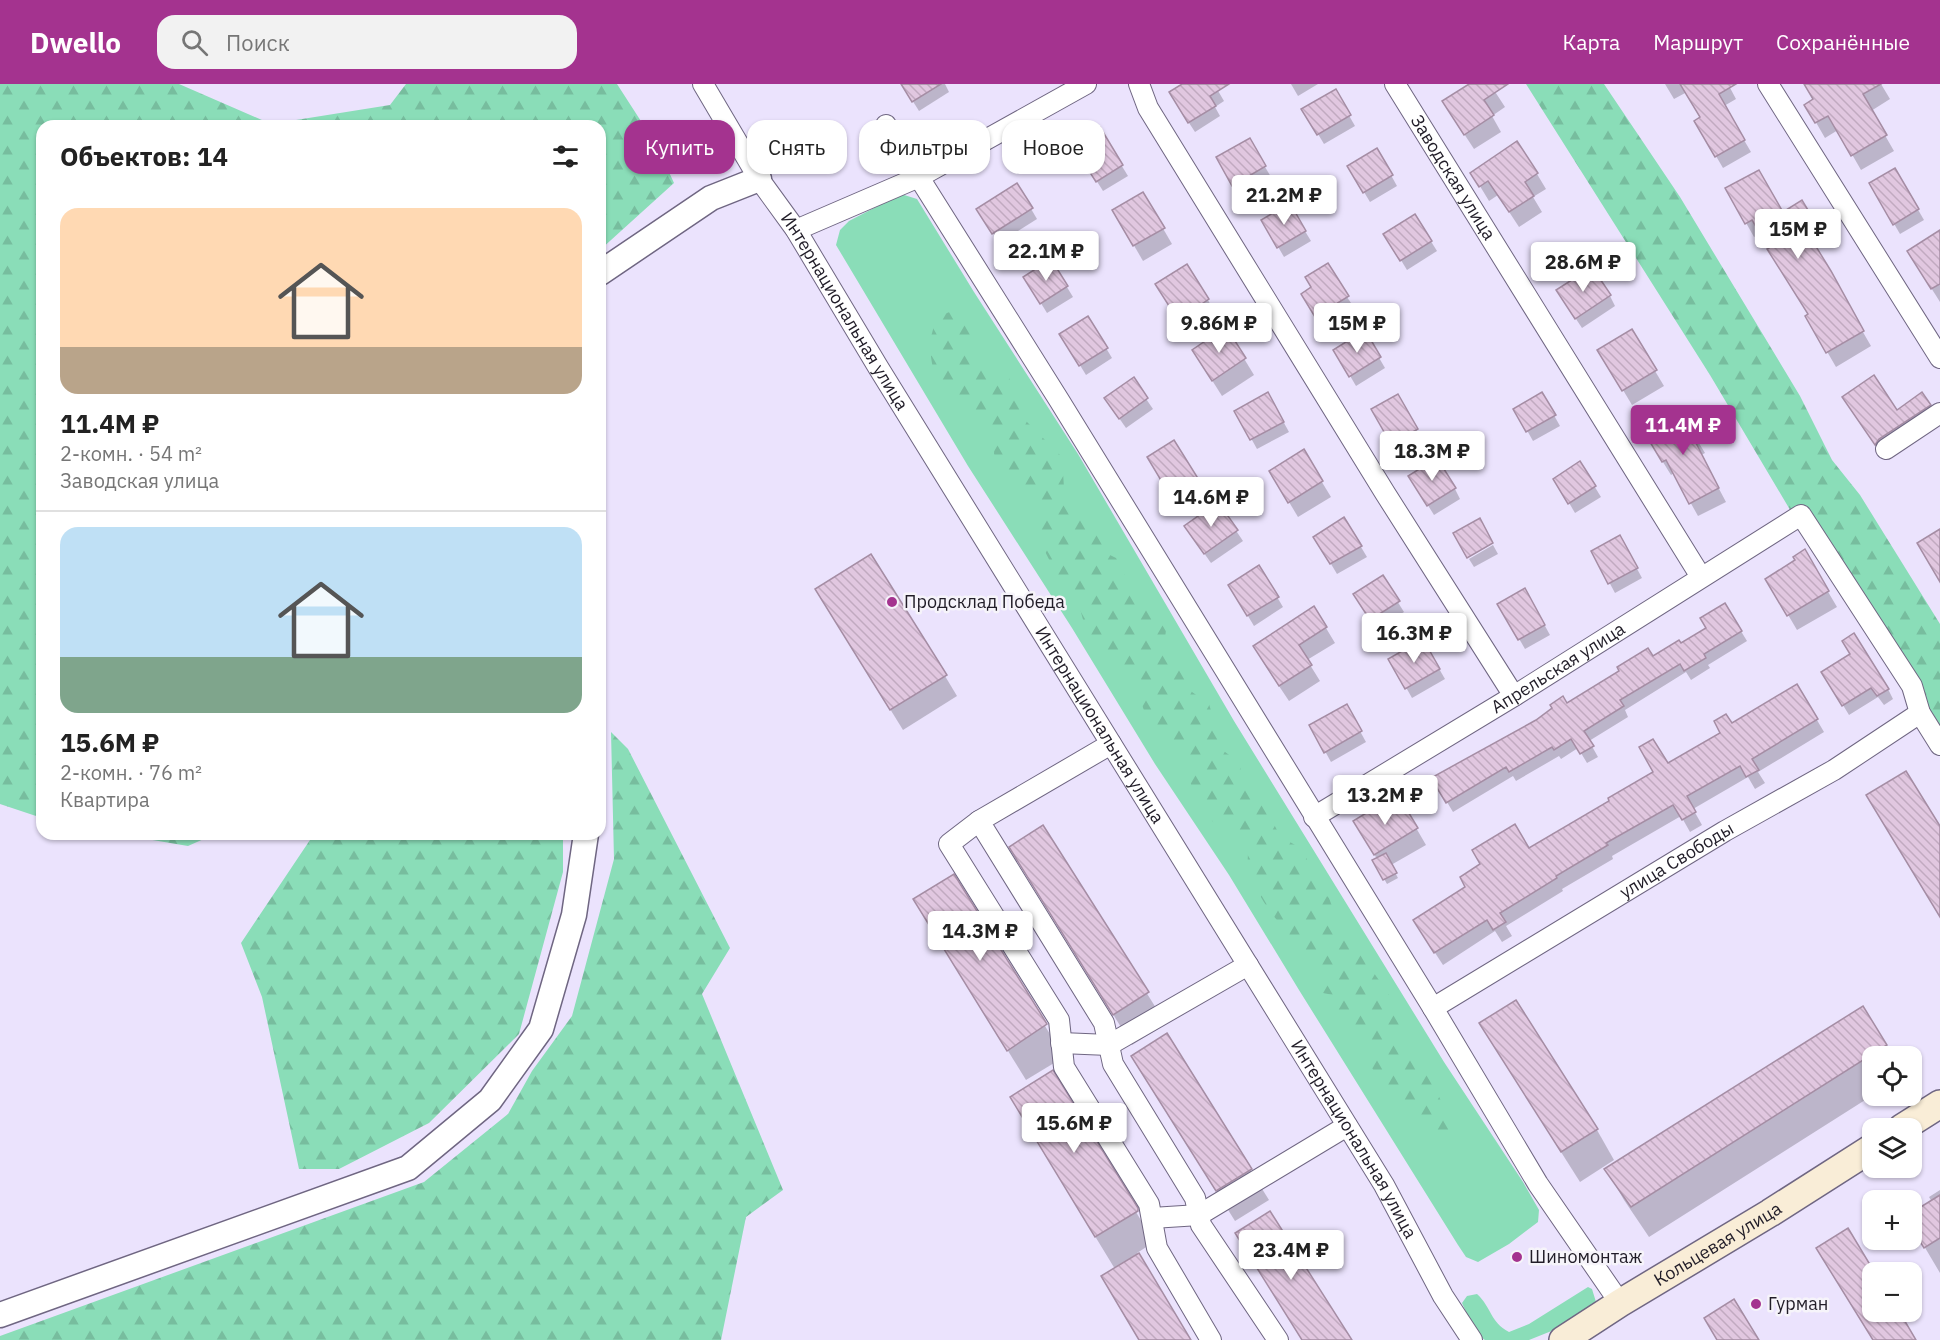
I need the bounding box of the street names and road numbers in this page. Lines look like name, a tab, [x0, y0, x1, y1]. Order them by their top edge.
street label: Заводская улица	[1406, 110, 1501, 244]
street label: Интернациональная улица	[776, 208, 914, 415]
street label: Апрельская улица	[1487, 617, 1629, 718]
street label: Интернациональная улица	[1030, 622, 1170, 828]
street label: улица Свободы	[1615, 816, 1738, 903]
street label: Интернациональная улица	[1286, 1035, 1422, 1243]
street label: Кольцевая улица	[1649, 1196, 1786, 1291]

